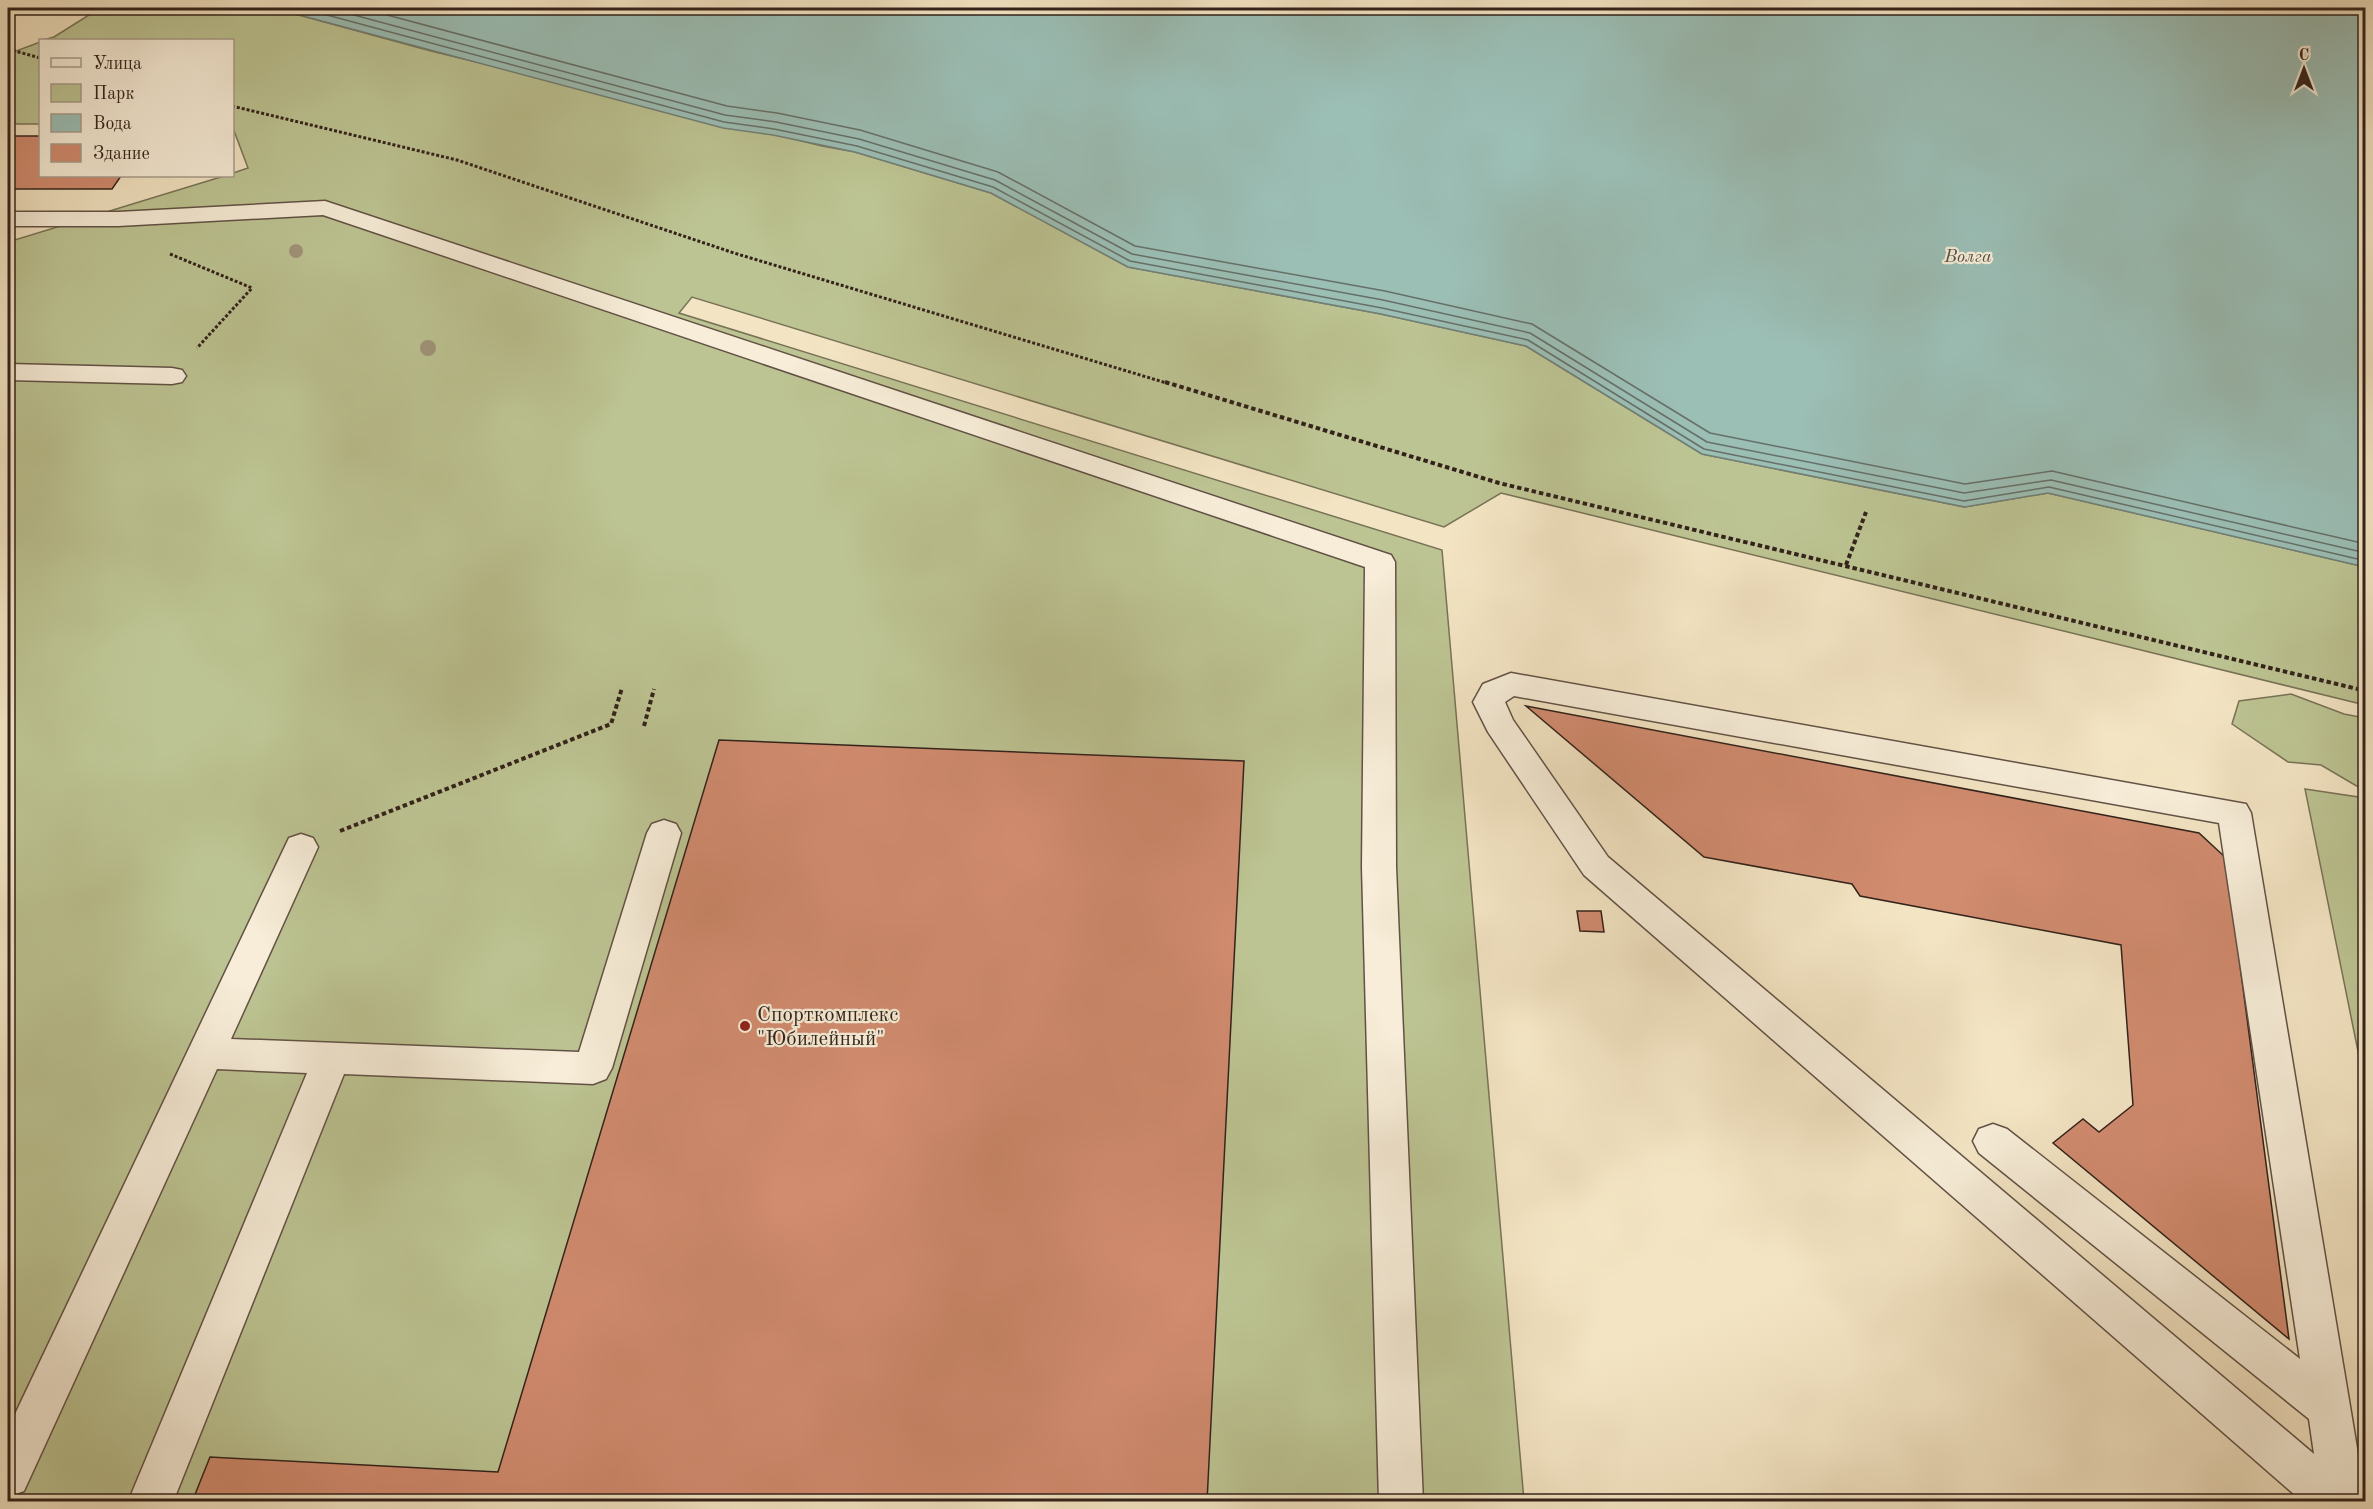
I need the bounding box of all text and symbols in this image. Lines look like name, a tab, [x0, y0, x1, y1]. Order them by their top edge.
legend	[39, 39, 234, 177]
north arrow	[2274, 39, 2334, 99]
text: С	[2299, 48, 2309, 64]
text: Улица	[93, 55, 142, 73]
text: Парк	[93, 85, 134, 103]
text: Вода	[93, 115, 132, 133]
text: Здание	[93, 145, 150, 163]
water label: Волга	[1943, 248, 1992, 266]
place label: Спорткомплекс "Юбилейный"	[757, 1005, 898, 1050]
marker: Спорткомплекс "Юбилейный"	[738, 1019, 752, 1033]

